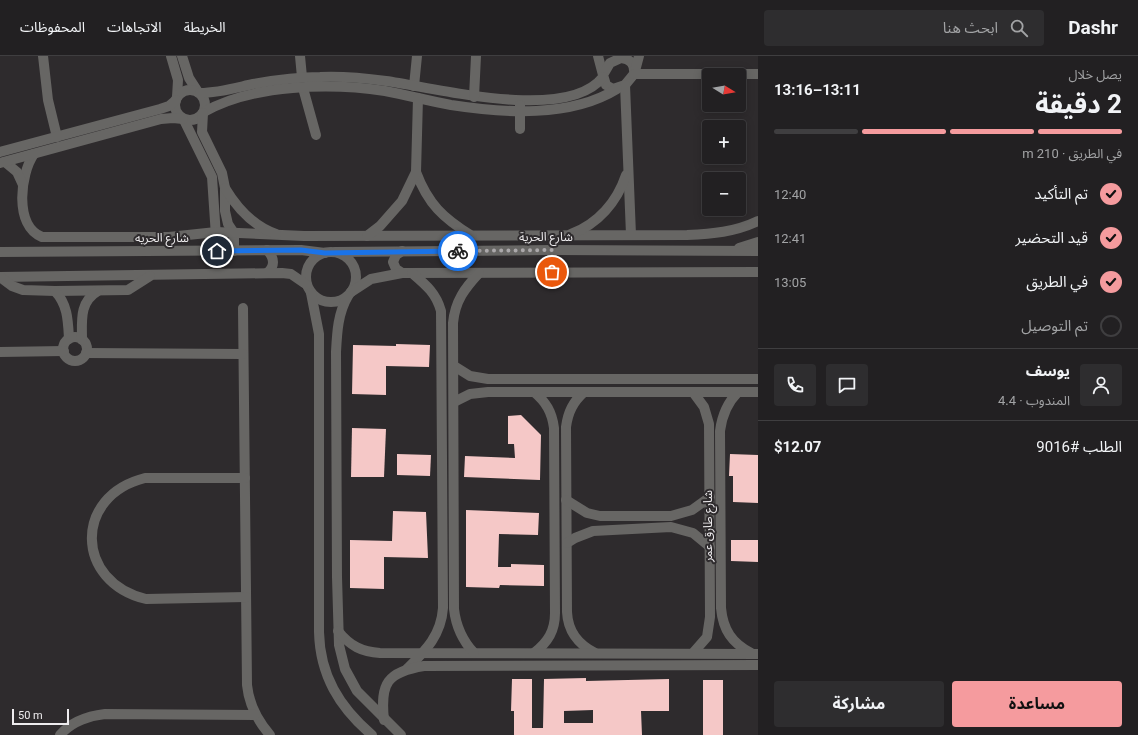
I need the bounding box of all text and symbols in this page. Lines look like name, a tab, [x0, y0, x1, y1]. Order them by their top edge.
search box	[764, 10, 1044, 46]
text: Dashr	[1068, 16, 1118, 39]
icon: search	[1008, 17, 1030, 39]
text: المحفوظات	[20, 19, 85, 35]
text: الاتجاهات	[107, 19, 162, 35]
text: الخريطة	[184, 19, 226, 35]
text: ابحث هنا	[943, 19, 998, 37]
text: يصل خلال	[1069, 67, 1122, 82]
north arrow	[702, 68, 746, 112]
map controls	[702, 68, 746, 216]
text: 13:11–13:16	[774, 81, 861, 99]
text: 2 دقيقة	[1035, 89, 1122, 119]
button: +	[702, 120, 746, 164]
text: في الطريق · 210 m	[1022, 146, 1122, 161]
button: −	[702, 172, 746, 216]
icon: check	[1100, 183, 1122, 205]
text: تم التأكيد	[1034, 185, 1088, 203]
text: 12:40	[774, 187, 806, 202]
icon: check	[1100, 227, 1122, 249]
text: قيد التحضير	[1016, 229, 1088, 247]
street label: شارع الحرية	[519, 230, 573, 246]
street label: شارع الحريه	[135, 231, 189, 247]
courier	[438, 231, 478, 271]
text: 12:41	[774, 231, 806, 246]
pin	[200, 234, 234, 268]
icon: home	[206, 240, 228, 262]
icon: bike	[447, 240, 469, 262]
pin	[535, 255, 569, 289]
icon: bag	[541, 261, 563, 283]
icon: check	[1100, 271, 1122, 293]
text: في الطريق	[1026, 273, 1088, 291]
text: 13:05	[774, 275, 806, 290]
text: تم التوصيل	[1021, 317, 1088, 335]
text: يوسف	[1026, 362, 1070, 380]
button: phone	[774, 364, 816, 406]
button: chat	[826, 364, 868, 406]
button: person	[1080, 364, 1122, 406]
text: المندوب · 4.4	[998, 393, 1070, 408]
text: $12.07	[774, 438, 821, 456]
text: الطلب #9016	[1036, 438, 1122, 456]
street label: شارع طارق عمر	[701, 490, 717, 563]
button: مشاركة	[774, 681, 944, 727]
button: مساعدة	[952, 681, 1122, 727]
scale bar	[12, 707, 69, 726]
text: 50 m	[18, 709, 43, 722]

